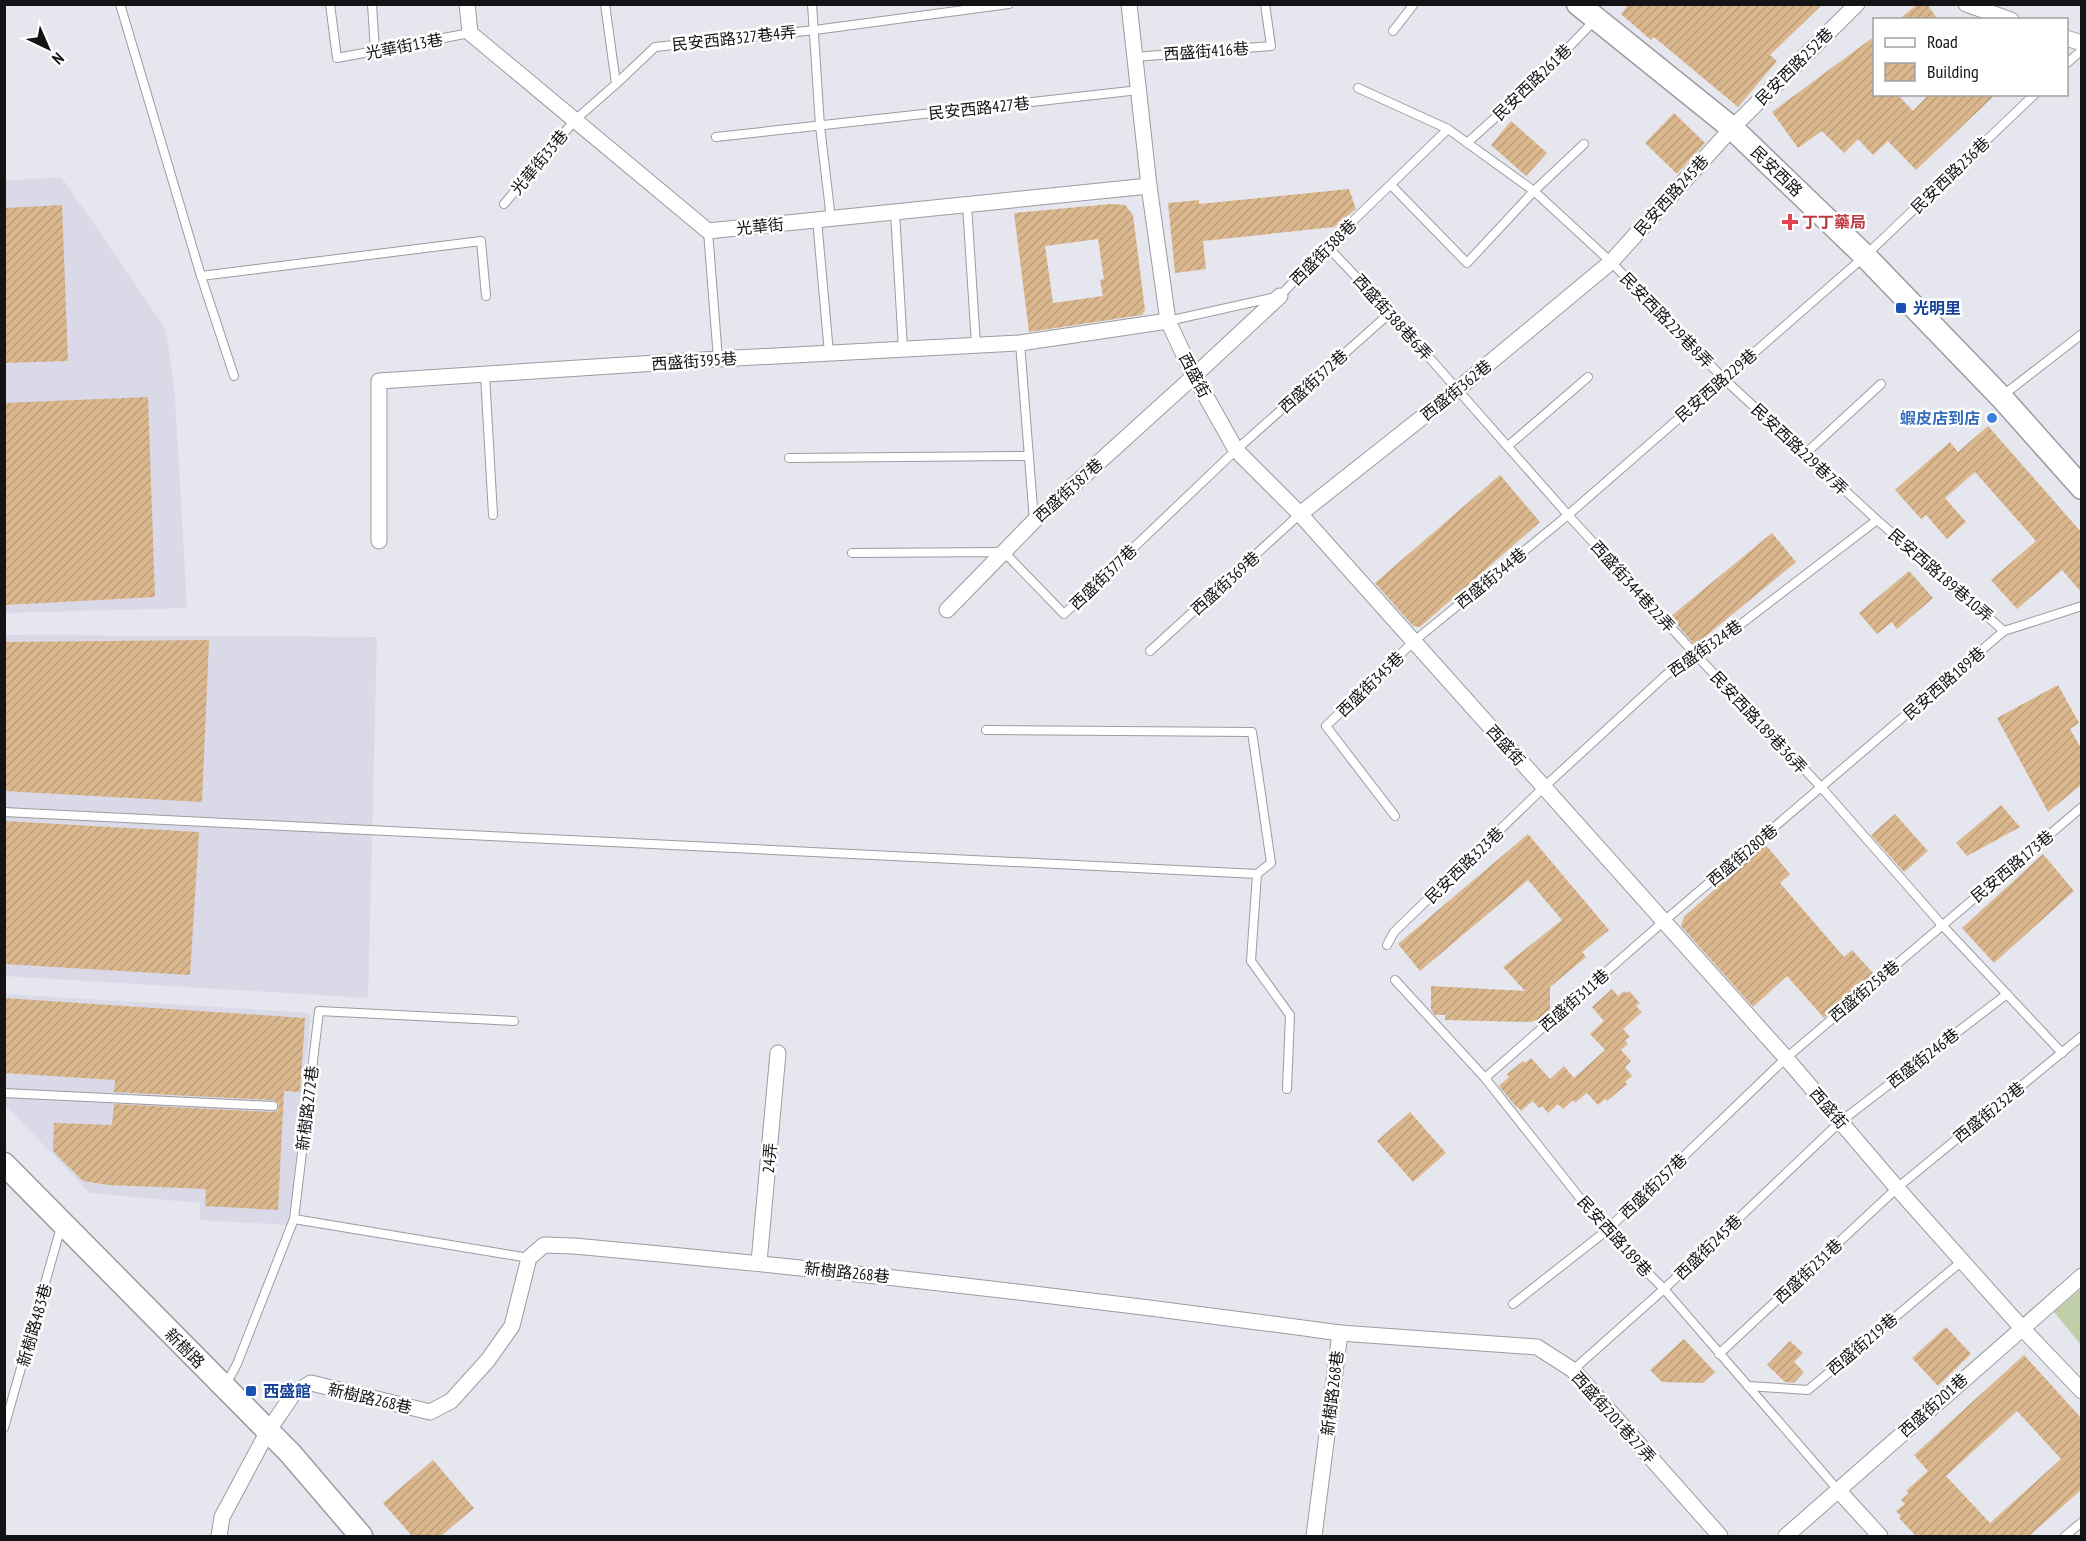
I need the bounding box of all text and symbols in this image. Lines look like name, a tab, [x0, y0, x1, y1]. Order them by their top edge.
north arrow	[18, 18, 78, 78]
legend	[1873, 18, 2068, 96]
street label: 民安西路327巷4弄	[671, 22, 797, 54]
street label: 民安西路252巷	[1751, 23, 1837, 109]
street label: 光華街13巷	[364, 29, 444, 63]
text: Road	[1927, 30, 1958, 53]
street label: 西盛街416巷	[1163, 38, 1249, 64]
street label: 民安西路261巷	[1489, 40, 1575, 124]
text: N	[48, 49, 68, 69]
text: Building	[1927, 60, 1979, 83]
street label: 民安西路427巷	[927, 93, 1031, 123]
street label: 光華街33巷	[506, 126, 572, 198]
street label: 民安西路236巷	[1907, 133, 1993, 217]
street label: 民安西路	[1747, 142, 1807, 200]
street label: 民安西路245巷	[1630, 151, 1712, 239]
place label: 丁丁藥局	[1802, 212, 1866, 232]
street label: 光華街	[735, 214, 785, 238]
street label: 西盛街388巷	[1286, 215, 1360, 289]
marker: 丁丁藥局	[1783, 215, 1797, 229]
street label: 民安西路229巷8弄	[1616, 268, 1718, 372]
street label: 西盛街388巷6弄	[1349, 270, 1437, 364]
place label: 光明里	[1913, 298, 1961, 318]
marker: 光明里	[1894, 301, 1908, 315]
street label: 民安西路229巷	[1671, 344, 1761, 426]
street label: 西盛街372巷	[1274, 345, 1352, 417]
street label: 西盛街395巷	[651, 348, 737, 374]
street label: 西盛街	[1175, 349, 1215, 401]
street label: 西盛街362巷	[1416, 355, 1496, 425]
street label: 民安西路229巷7弄	[1748, 399, 1852, 499]
place label: 蝦皮店到店	[1900, 408, 1980, 428]
marker: 蝦皮店到店	[1985, 411, 1999, 425]
street label: 西盛街387巷	[1029, 454, 1107, 526]
street label: 民安西路189巷10弄	[1885, 524, 1997, 626]
street label: 西盛街344巷22弄	[1587, 536, 1679, 636]
street label: 西盛街377巷	[1065, 540, 1141, 614]
street label: 西盛街344巷	[1451, 543, 1531, 613]
street label: 西盛街369巷	[1186, 547, 1264, 619]
street label: 西盛街324巷	[1664, 615, 1746, 681]
street label: 民安西路189巷	[1899, 642, 1989, 724]
street label: 西盛街345巷	[1332, 647, 1408, 721]
street label: 民安西路189巷36弄	[1707, 667, 1811, 777]
street label: 西盛街	[1483, 720, 1529, 770]
street label: 西盛街280巷	[1703, 820, 1781, 890]
street label: 民安西路323巷	[1421, 823, 1507, 907]
street label: 民安西路173巷	[1967, 826, 2057, 906]
street label: 西盛街258巷	[1825, 956, 1903, 1026]
street label: 西盛街311巷	[1535, 964, 1613, 1036]
street label: 西盛街246巷	[1883, 1024, 1963, 1092]
street label: 新樹路272巷	[292, 1064, 322, 1152]
street label: 西盛街232巷	[1949, 1077, 2029, 1147]
street label: 西盛街	[1806, 1083, 1852, 1133]
street label: 24弄	[758, 1142, 780, 1174]
street label: 西盛街257巷	[1615, 1149, 1691, 1223]
street label: 民安西路189巷	[1574, 1192, 1656, 1280]
street label: 西盛街245巷	[1670, 1210, 1746, 1284]
street label: 西盛街231巷	[1770, 1234, 1846, 1308]
street label: 新樹路268巷	[803, 1258, 891, 1286]
street label: 新樹路483巷	[13, 1281, 55, 1369]
street label: 西盛街219巷	[1823, 1309, 1901, 1379]
street label: 新樹路	[161, 1324, 209, 1372]
street label: 新樹路268巷	[1317, 1349, 1347, 1437]
street label: 西盛街201巷27弄	[1568, 1367, 1660, 1467]
street label: 西盛街201巷	[1894, 1369, 1972, 1441]
street label: 新樹路268巷	[326, 1379, 414, 1417]
place label: 西盛館	[263, 1381, 311, 1401]
marker: 西盛館	[244, 1384, 258, 1398]

